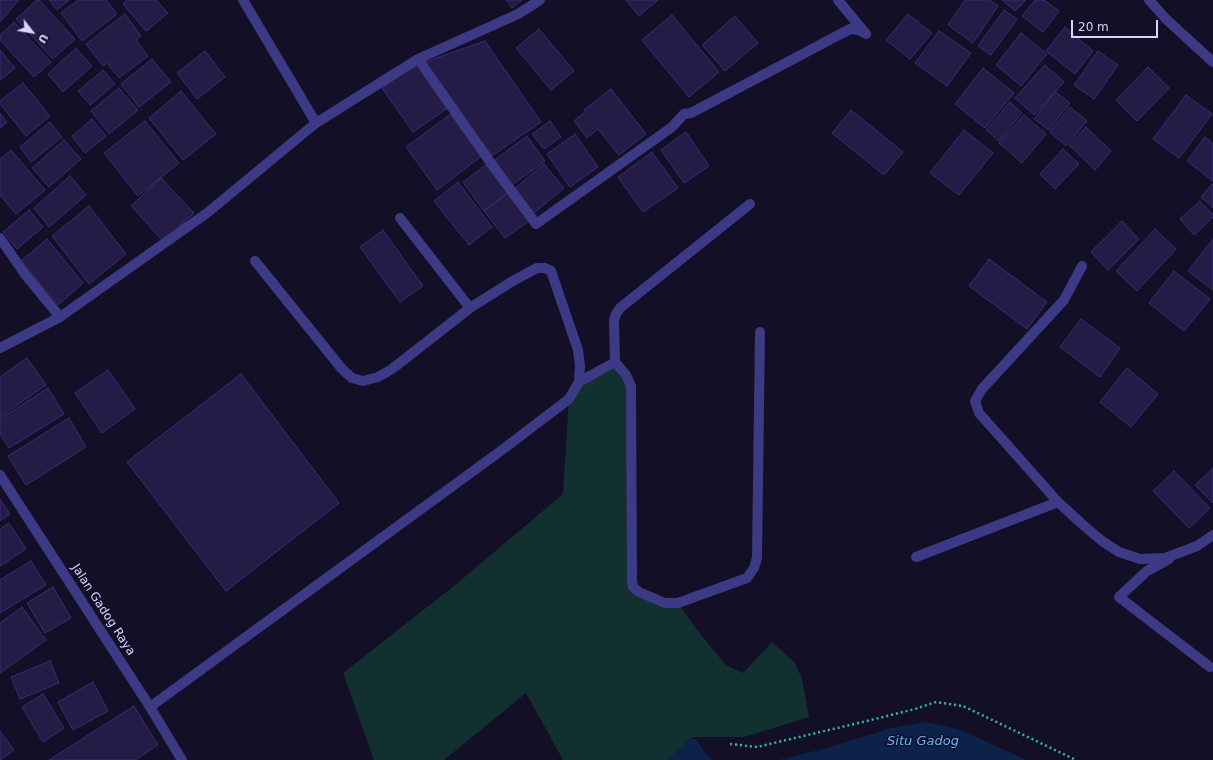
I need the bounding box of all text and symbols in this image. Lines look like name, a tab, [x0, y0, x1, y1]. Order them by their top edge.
north arrow	[12, 12, 52, 52]
scale bar	[1073, 12, 1160, 38]
text: 20 m	[1078, 20, 1109, 34]
text: U	[35, 31, 51, 46]
street label: Jalan Gadog Raya	[68, 562, 138, 658]
water label: Situ Gadog	[887, 734, 959, 750]

